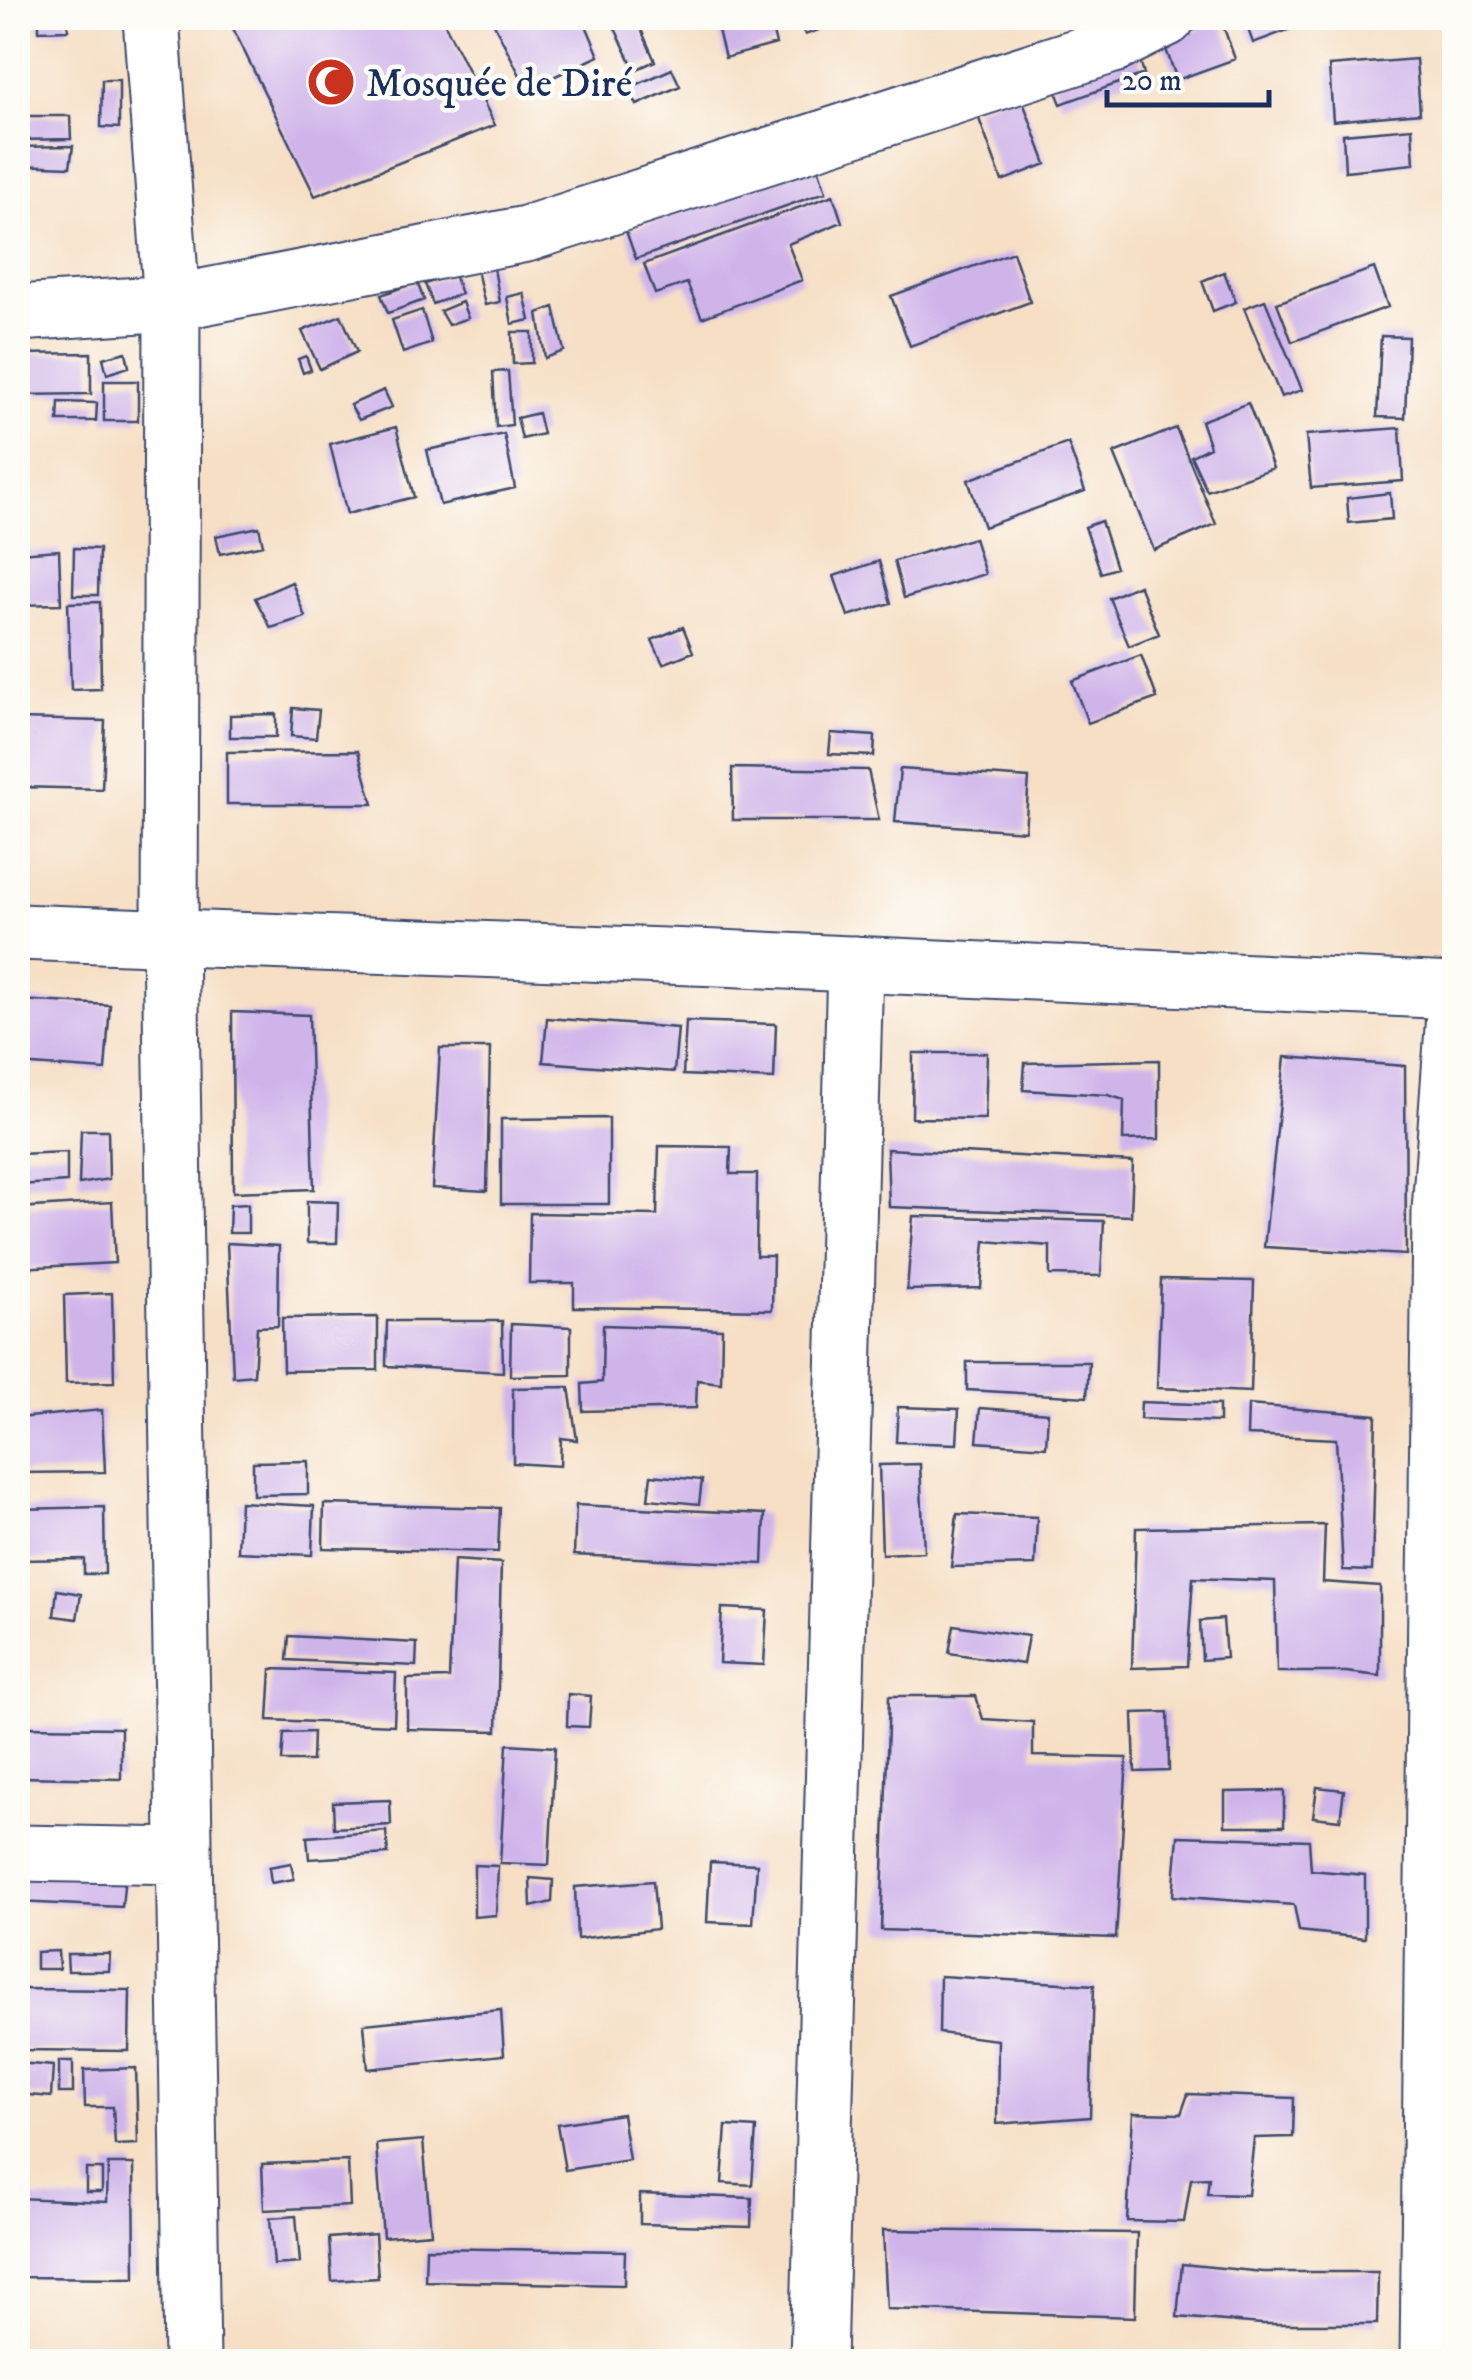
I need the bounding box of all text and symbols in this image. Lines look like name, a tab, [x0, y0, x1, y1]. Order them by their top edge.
scale bar	[1107, 45, 1270, 107]
mosque icon: Mosquée de Diré	[305, 56, 357, 108]
place label: Mosquée de Diré	[366, 60, 633, 110]
text: 20 m	[1122, 63, 1182, 100]

